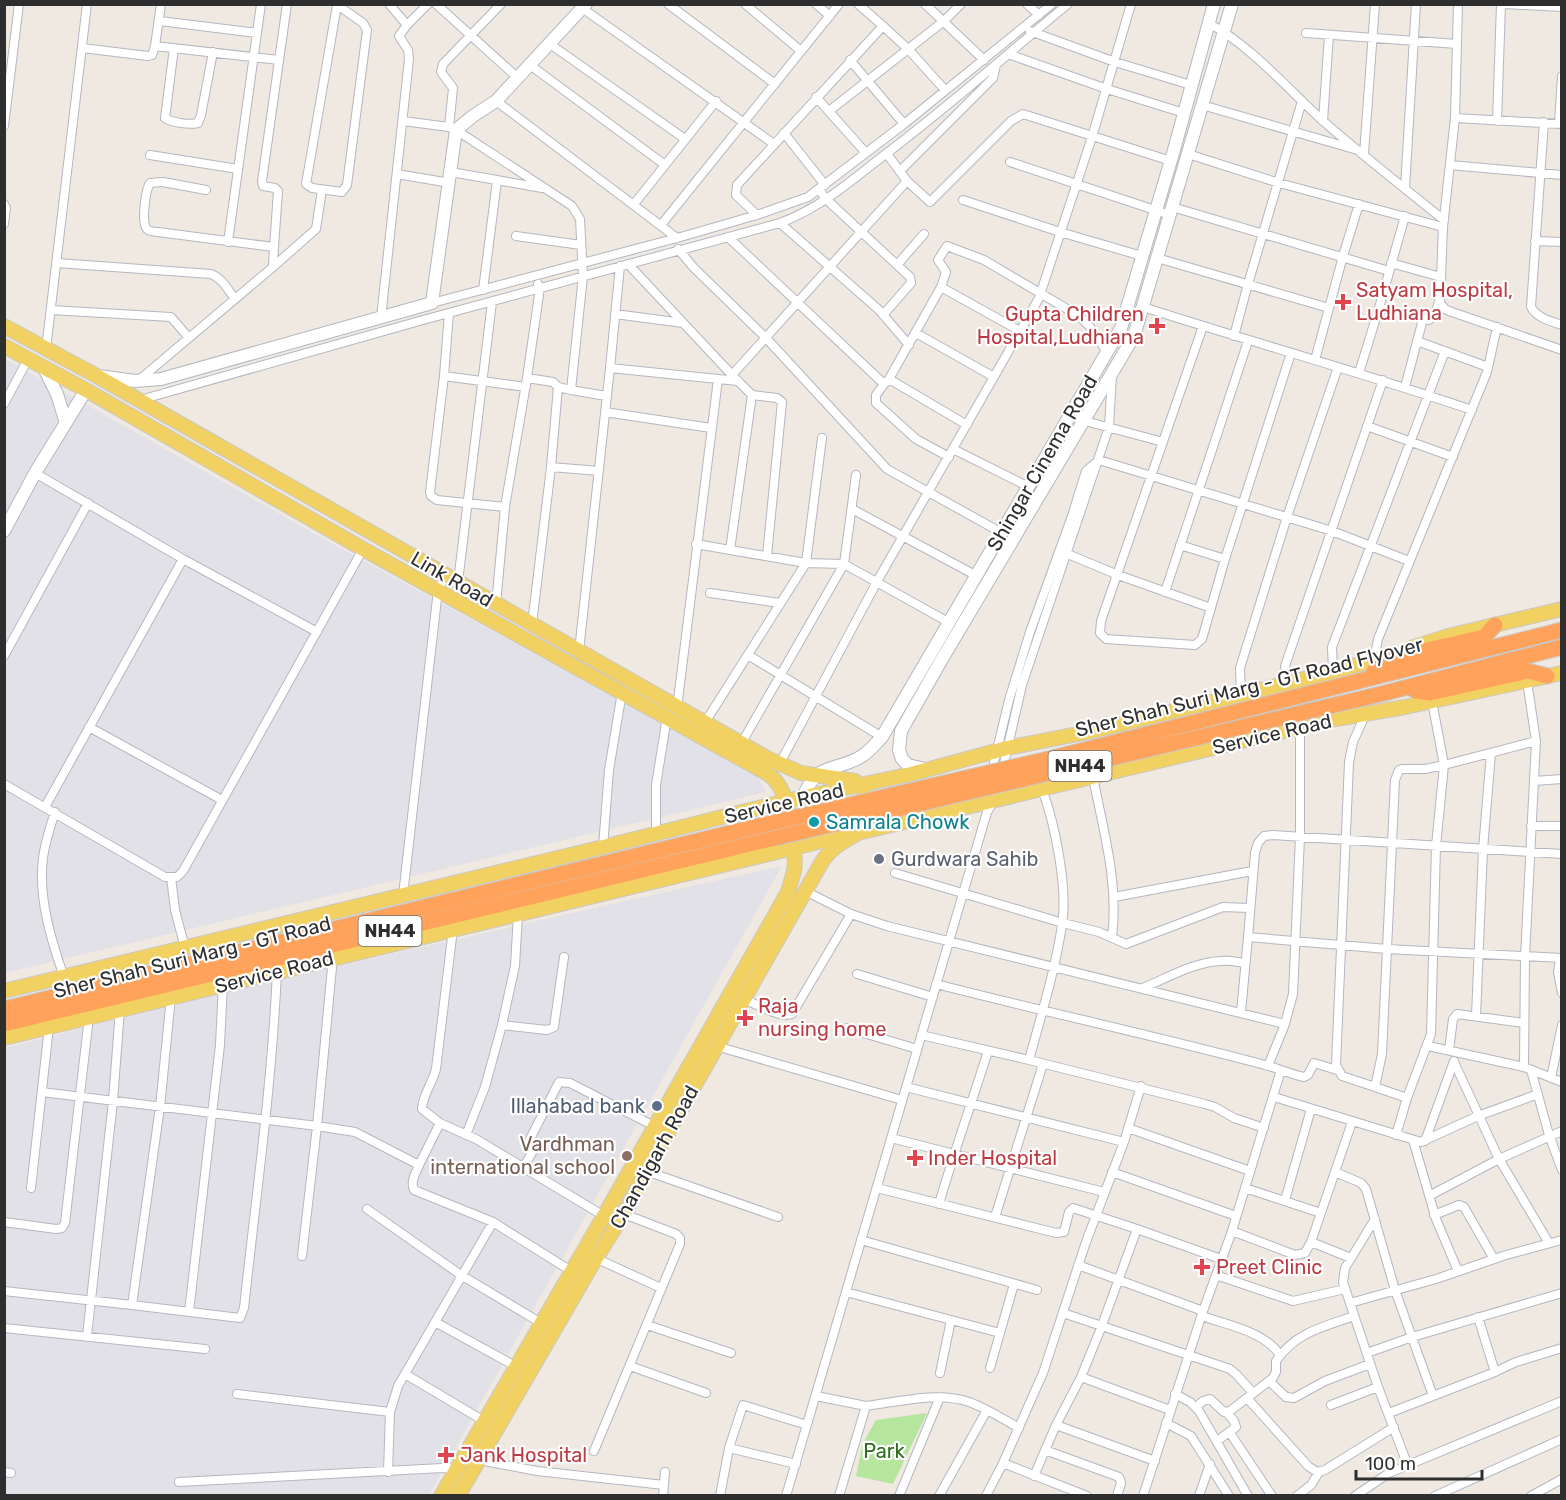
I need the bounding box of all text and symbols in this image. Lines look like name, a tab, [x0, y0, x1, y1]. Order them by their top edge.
place label: Satyam Hospital, Ludhiana	[1356, 278, 1513, 325]
marker: Satyam Hospital, Ludhiana	[1334, 293, 1352, 311]
place label: Gupta Children Hospital,Ludhiana	[977, 302, 1144, 349]
marker: Gupta Children Hospital,Ludhiana	[1148, 317, 1166, 335]
street label: Shingar Cinema Road	[982, 371, 1102, 555]
street label: Link Road	[407, 546, 497, 612]
street label: Sher Shah Suri Marg - GT Road Flyover	[1073, 632, 1426, 742]
street label: Service Road	[1210, 709, 1334, 759]
road number: NH44	[1048, 751, 1112, 781]
street label: Service Road	[722, 778, 846, 828]
place label: Samrala Chowk	[826, 810, 970, 834]
marker: Samrala Chowk	[807, 815, 821, 829]
place label: Gurdwara Sahib	[891, 847, 1039, 871]
marker: Gurdwara Sahib	[872, 852, 886, 866]
street label: Sher Shah Suri Marg - GT Road	[51, 911, 333, 1003]
road number: NH44	[358, 916, 422, 946]
street label: Service Road	[212, 946, 336, 998]
place label: Raja nursing home	[758, 994, 886, 1041]
marker: Raja nursing home	[736, 1009, 754, 1027]
street label: Chandigarh Road	[605, 1081, 703, 1233]
place label: Illahabad bank	[510, 1094, 646, 1118]
marker: Illahabad bank	[650, 1099, 664, 1113]
place label: Vardhman international school	[430, 1132, 615, 1179]
place label: Inder Hospital	[928, 1146, 1057, 1170]
marker: Vardhman international school	[620, 1149, 634, 1163]
marker: Inder Hospital	[906, 1149, 924, 1167]
place label: Preet Clinic	[1216, 1255, 1322, 1279]
marker: Preet Clinic	[1193, 1258, 1211, 1276]
park label: Park	[863, 1439, 905, 1463]
place label: Jank Hospital	[460, 1443, 587, 1467]
scale bar	[1356, 1443, 1482, 1481]
marker: Jank Hospital	[437, 1446, 455, 1464]
text: 100 m	[1365, 1453, 1416, 1475]

